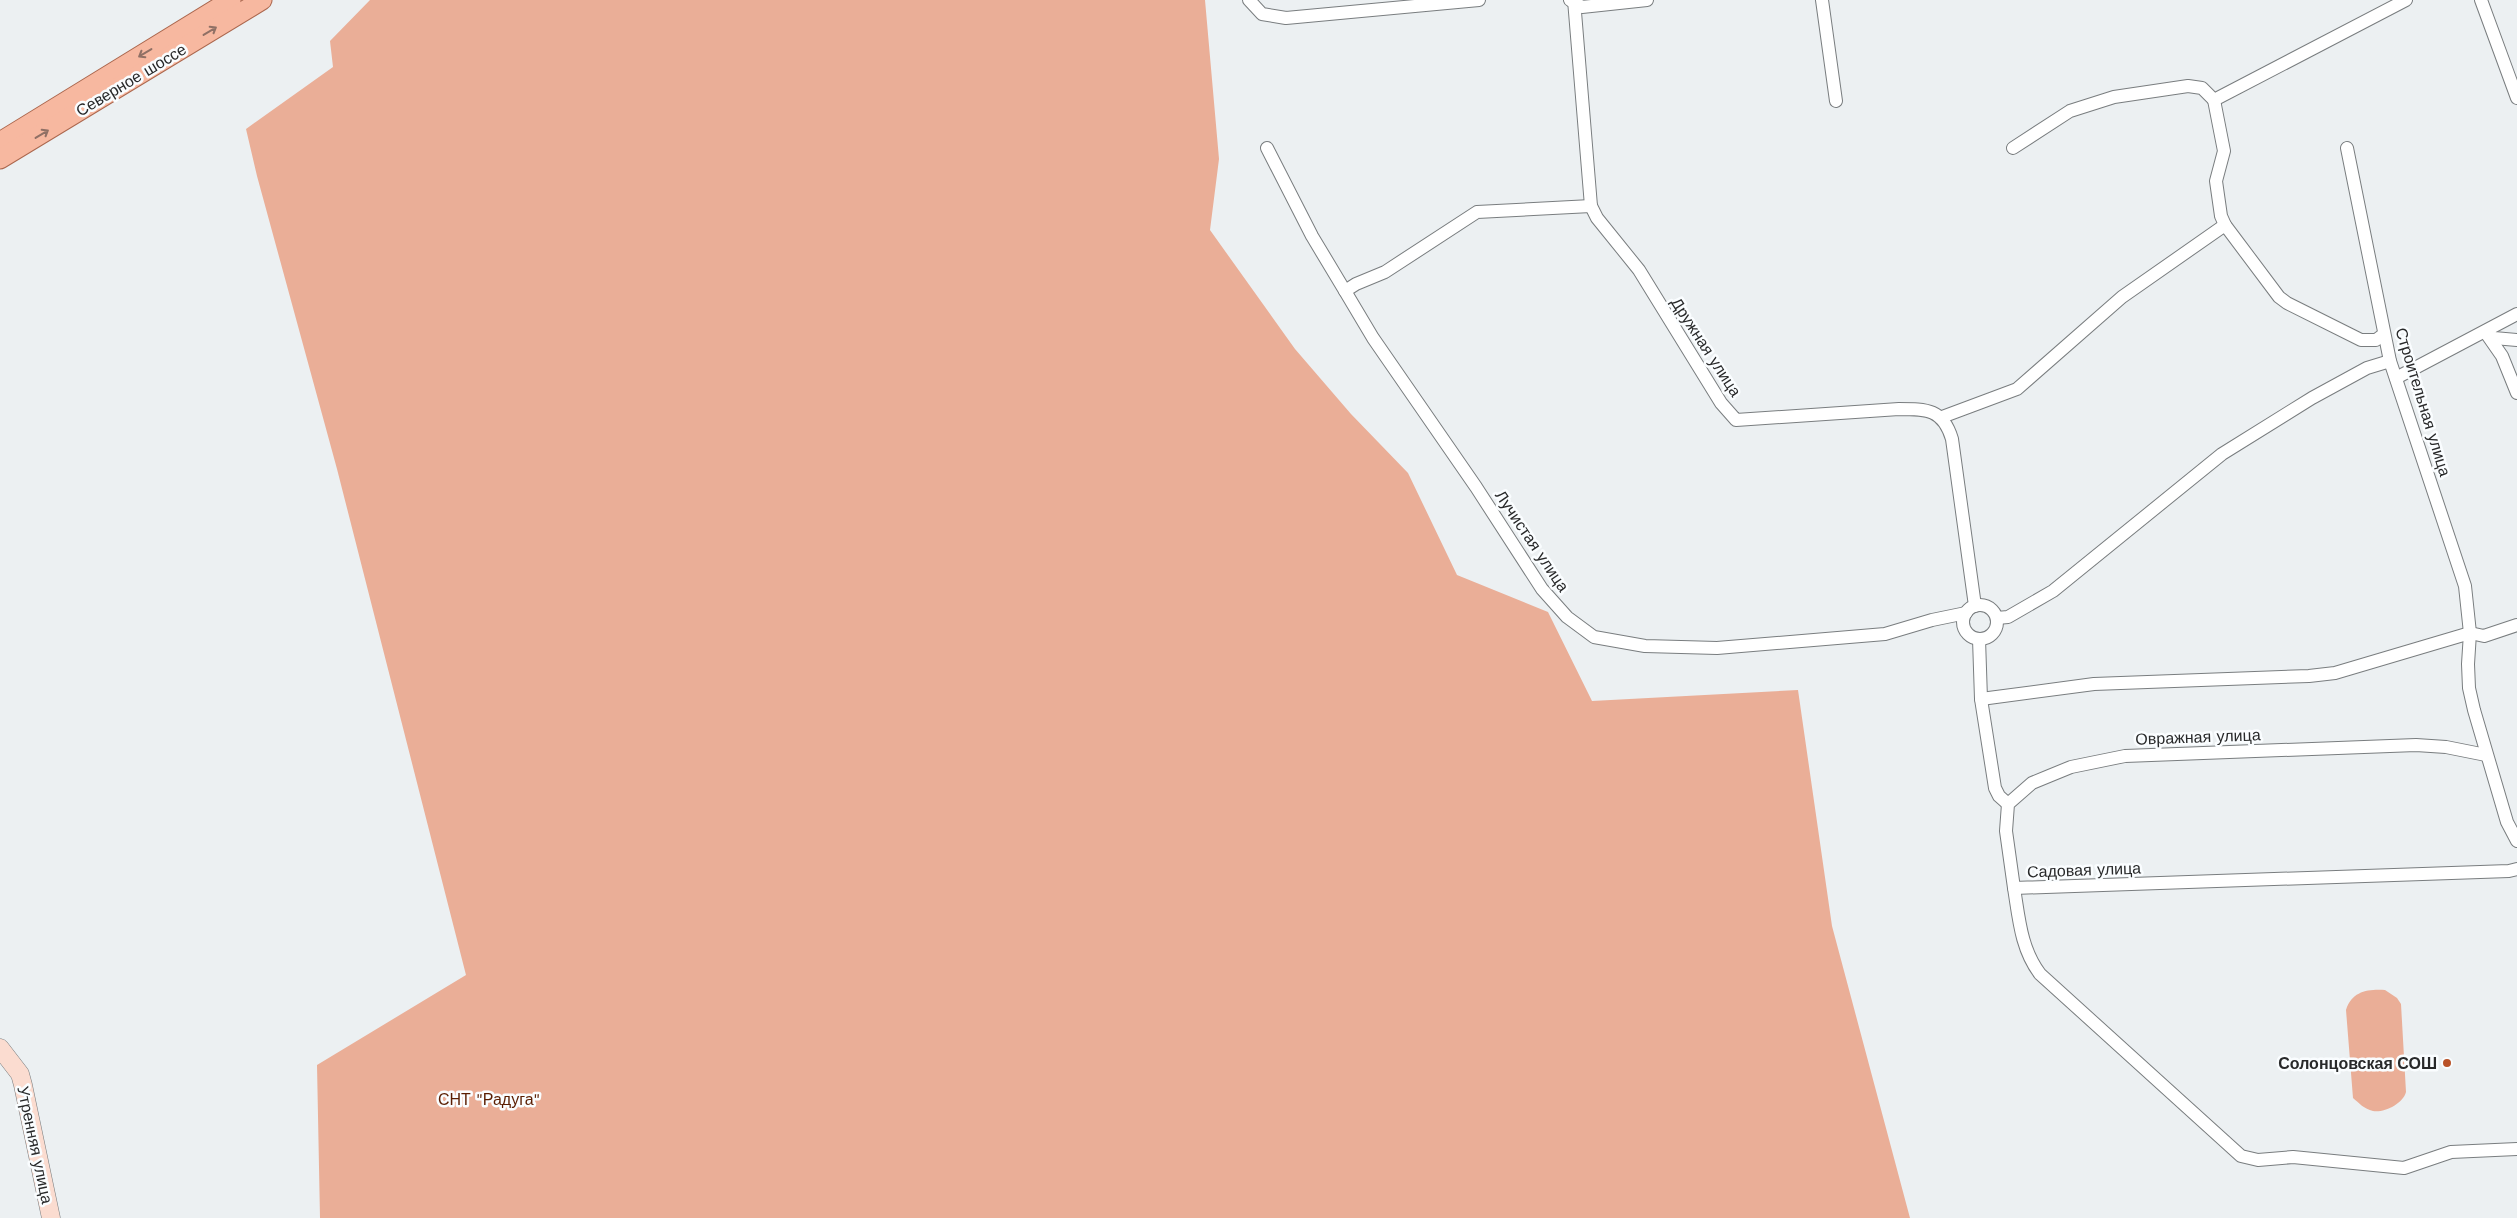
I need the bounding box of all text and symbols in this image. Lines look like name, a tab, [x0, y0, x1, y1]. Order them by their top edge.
one-way arrow	[203, 26, 217, 36]
street label: Северное шоссе	[72, 40, 190, 120]
one-way arrow	[138, 47, 152, 58]
one-way arrow	[34, 129, 48, 139]
street label: Дружная улица	[1667, 294, 1745, 400]
street label: Строительная улица	[2391, 325, 2455, 479]
street label: Лучистая улица	[1491, 487, 1573, 595]
street label: Овражная улица	[2135, 725, 2261, 749]
street label: Садовая улица	[2027, 859, 2141, 881]
place label: Солонцовская СОШ	[2278, 1054, 2437, 1073]
marker: Солонцовская СОШ	[2441, 1057, 2453, 1069]
street label: Утренняя улица	[13, 1084, 57, 1206]
park label: СНТ "Радуга"	[438, 1090, 540, 1109]

